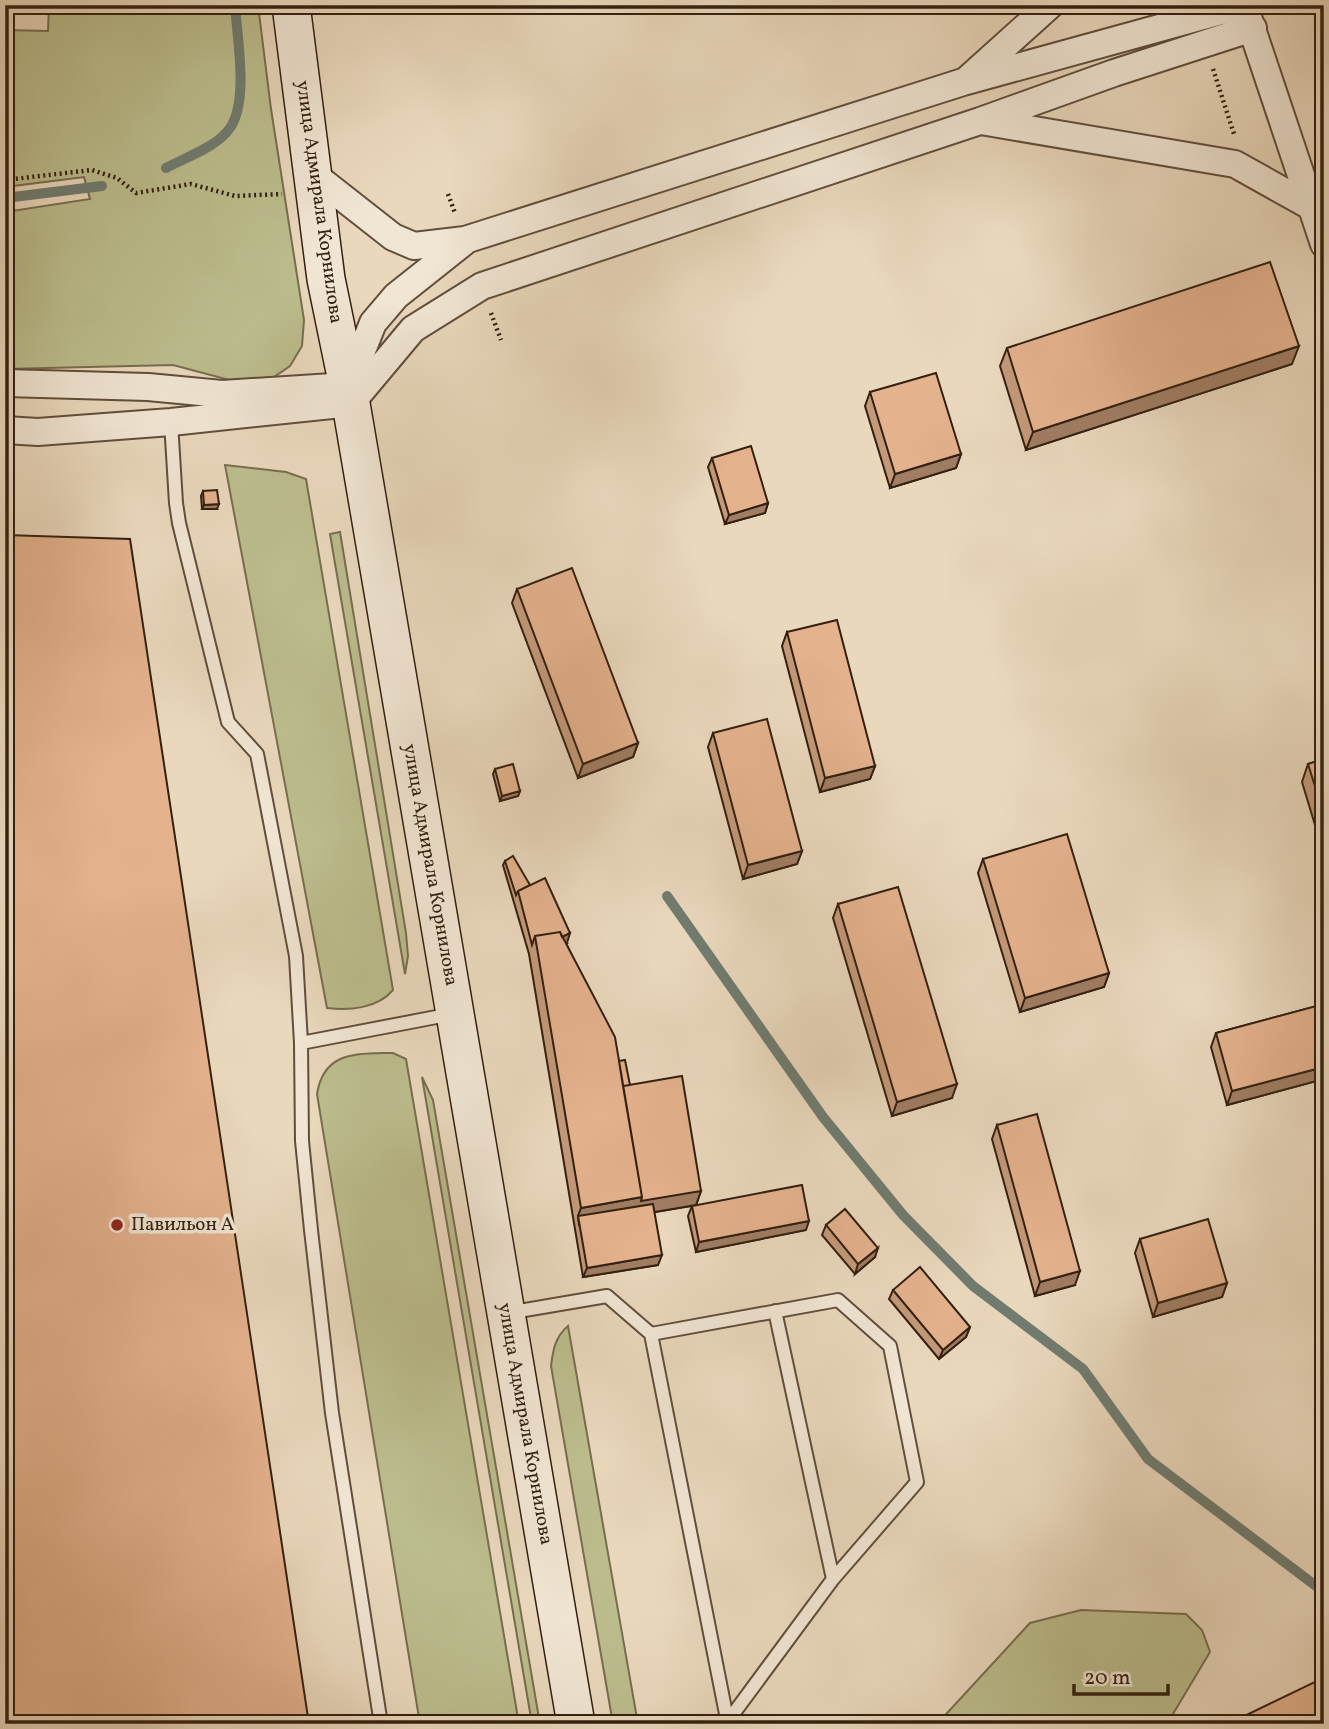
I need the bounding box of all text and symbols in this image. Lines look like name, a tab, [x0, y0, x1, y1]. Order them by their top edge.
street label: улица Адмирала Корнилова	[289, 79, 349, 325]
street label: улица Адмирала Корнилова	[396, 742, 464, 988]
place label: Павильон А	[131, 1212, 234, 1238]
marker: Павильон А	[109, 1217, 125, 1233]
street label: улица Адмирала Корнилова	[491, 1301, 559, 1547]
scale bar	[1074, 1652, 1168, 1696]
text: 20 m	[1084, 1664, 1130, 1693]

